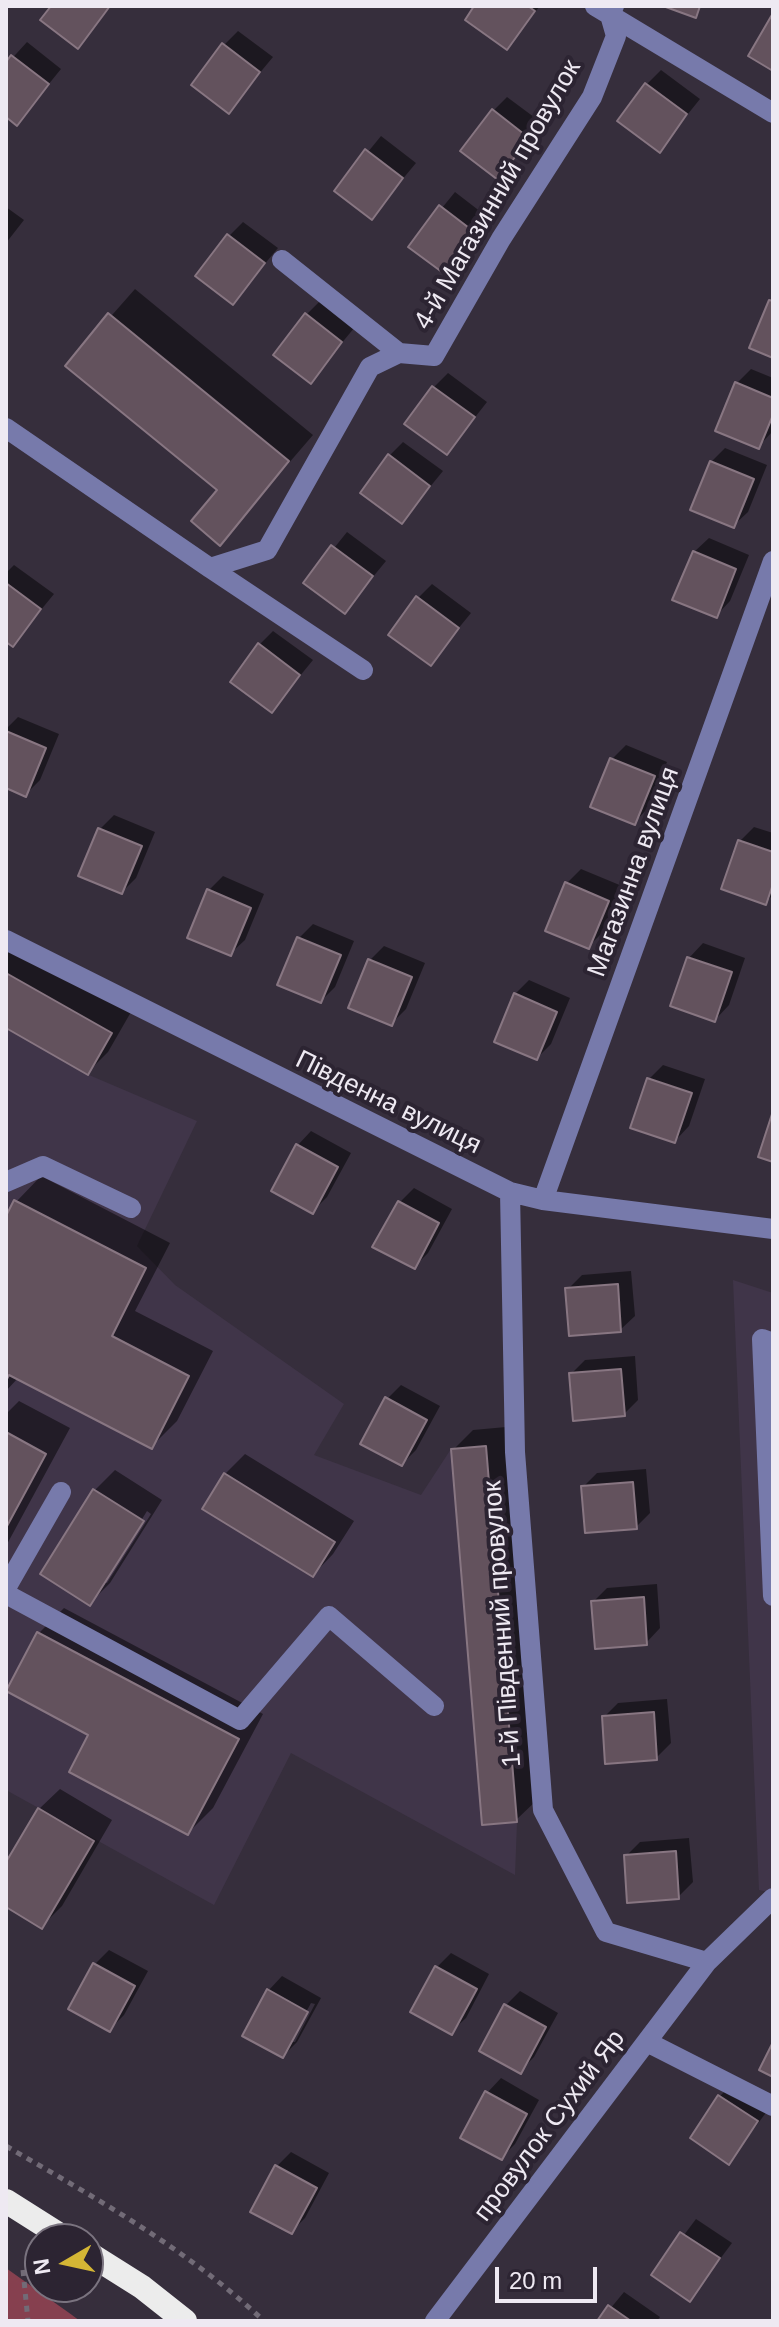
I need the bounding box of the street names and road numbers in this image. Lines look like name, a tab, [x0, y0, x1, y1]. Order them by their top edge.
street label: 4-й Магазинний провулок	[408, 55, 588, 335]
street label: Магазинна вулиця	[582, 763, 686, 981]
street label: Південна вулиця	[290, 1045, 486, 1161]
street label: 1-й Південний провулок	[477, 1480, 529, 1768]
street label: провулок Сухий Яр	[468, 2024, 632, 2228]

